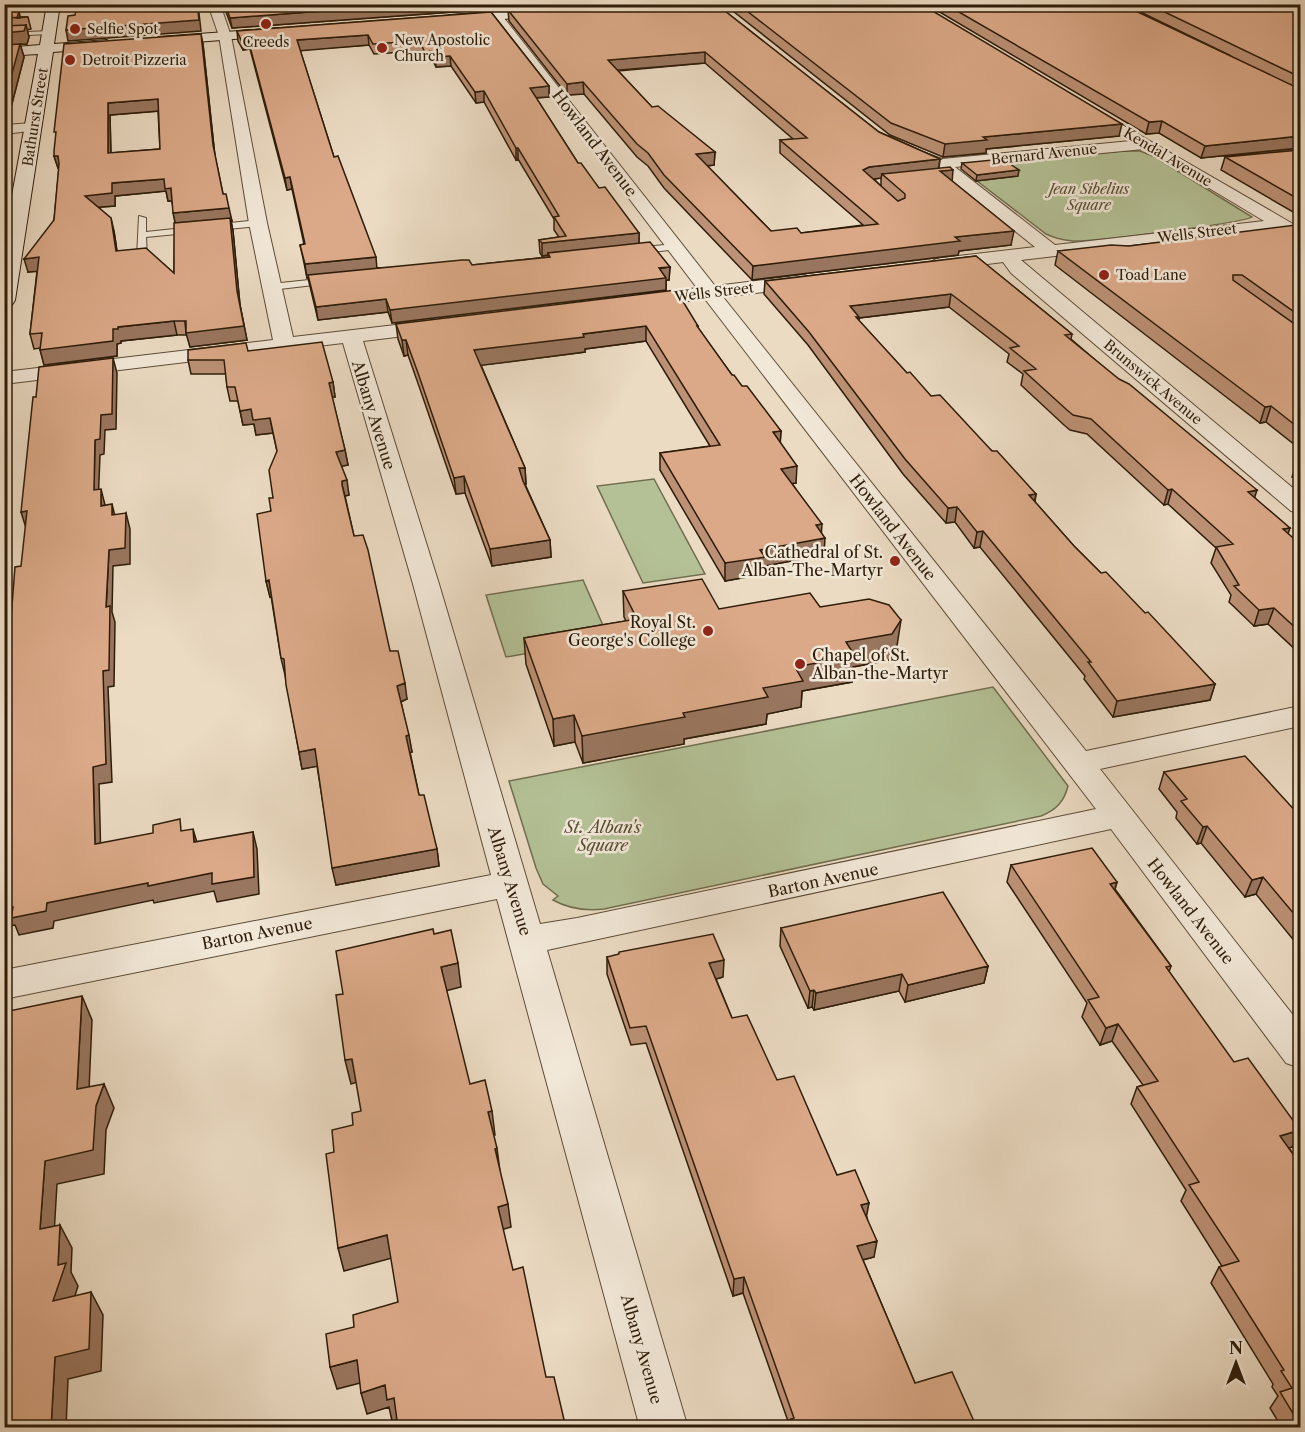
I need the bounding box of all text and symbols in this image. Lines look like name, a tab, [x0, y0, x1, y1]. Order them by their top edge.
marker: Creeds	[259, 17, 273, 31]
place label: Selfie Spot	[87, 20, 158, 38]
marker: Selfie Spot	[68, 22, 82, 36]
place label: New Apostolic Church	[394, 31, 490, 65]
place label: Creeds	[243, 33, 289, 51]
marker: New Apostolic Church	[375, 41, 389, 55]
place label: Detroit Pizzeria	[82, 51, 187, 69]
marker: Detroit Pizzeria	[63, 53, 77, 67]
street label: Bathurst Street	[18, 66, 52, 168]
street label: Howland Avenue	[548, 85, 642, 201]
street label: Kendal Avenue	[1120, 123, 1216, 191]
street label: Bernard Avenue	[990, 139, 1098, 169]
park label: Jean Sibelius Square	[1045, 180, 1130, 214]
street label: Wells Street	[1155, 219, 1238, 247]
place label: Toad Lane	[1116, 266, 1187, 284]
marker: Toad Lane	[1097, 268, 1111, 282]
street label: Wells Street	[672, 278, 755, 306]
street label: Brunswick Avenue	[1100, 336, 1206, 429]
street label: Albany Avenue	[348, 357, 400, 472]
street label: Howland Avenue	[845, 470, 941, 584]
place label: Cathedral of St. Alban-The-Martyr	[741, 542, 883, 580]
marker: Cathedral of St. Alban-The-Martyr	[888, 554, 902, 568]
place label: Royal St. George's College	[568, 612, 696, 650]
marker: Royal St. George's College	[701, 624, 715, 638]
place label: Chapel of St. Alban-the-Martyr	[811, 645, 949, 683]
marker: Chapel of St. Alban-the-Martyr	[793, 657, 807, 671]
park label: St. Alban's Square	[564, 817, 641, 855]
street label: Albany Avenue	[484, 823, 536, 938]
street label: Howland Avenue	[1143, 854, 1239, 968]
street label: Barton Avenue	[766, 859, 880, 901]
street label: Barton Avenue	[200, 912, 314, 954]
street label: Albany Avenue	[617, 1291, 667, 1406]
north arrow	[1206, 1333, 1266, 1393]
text: N	[1229, 1338, 1243, 1358]

